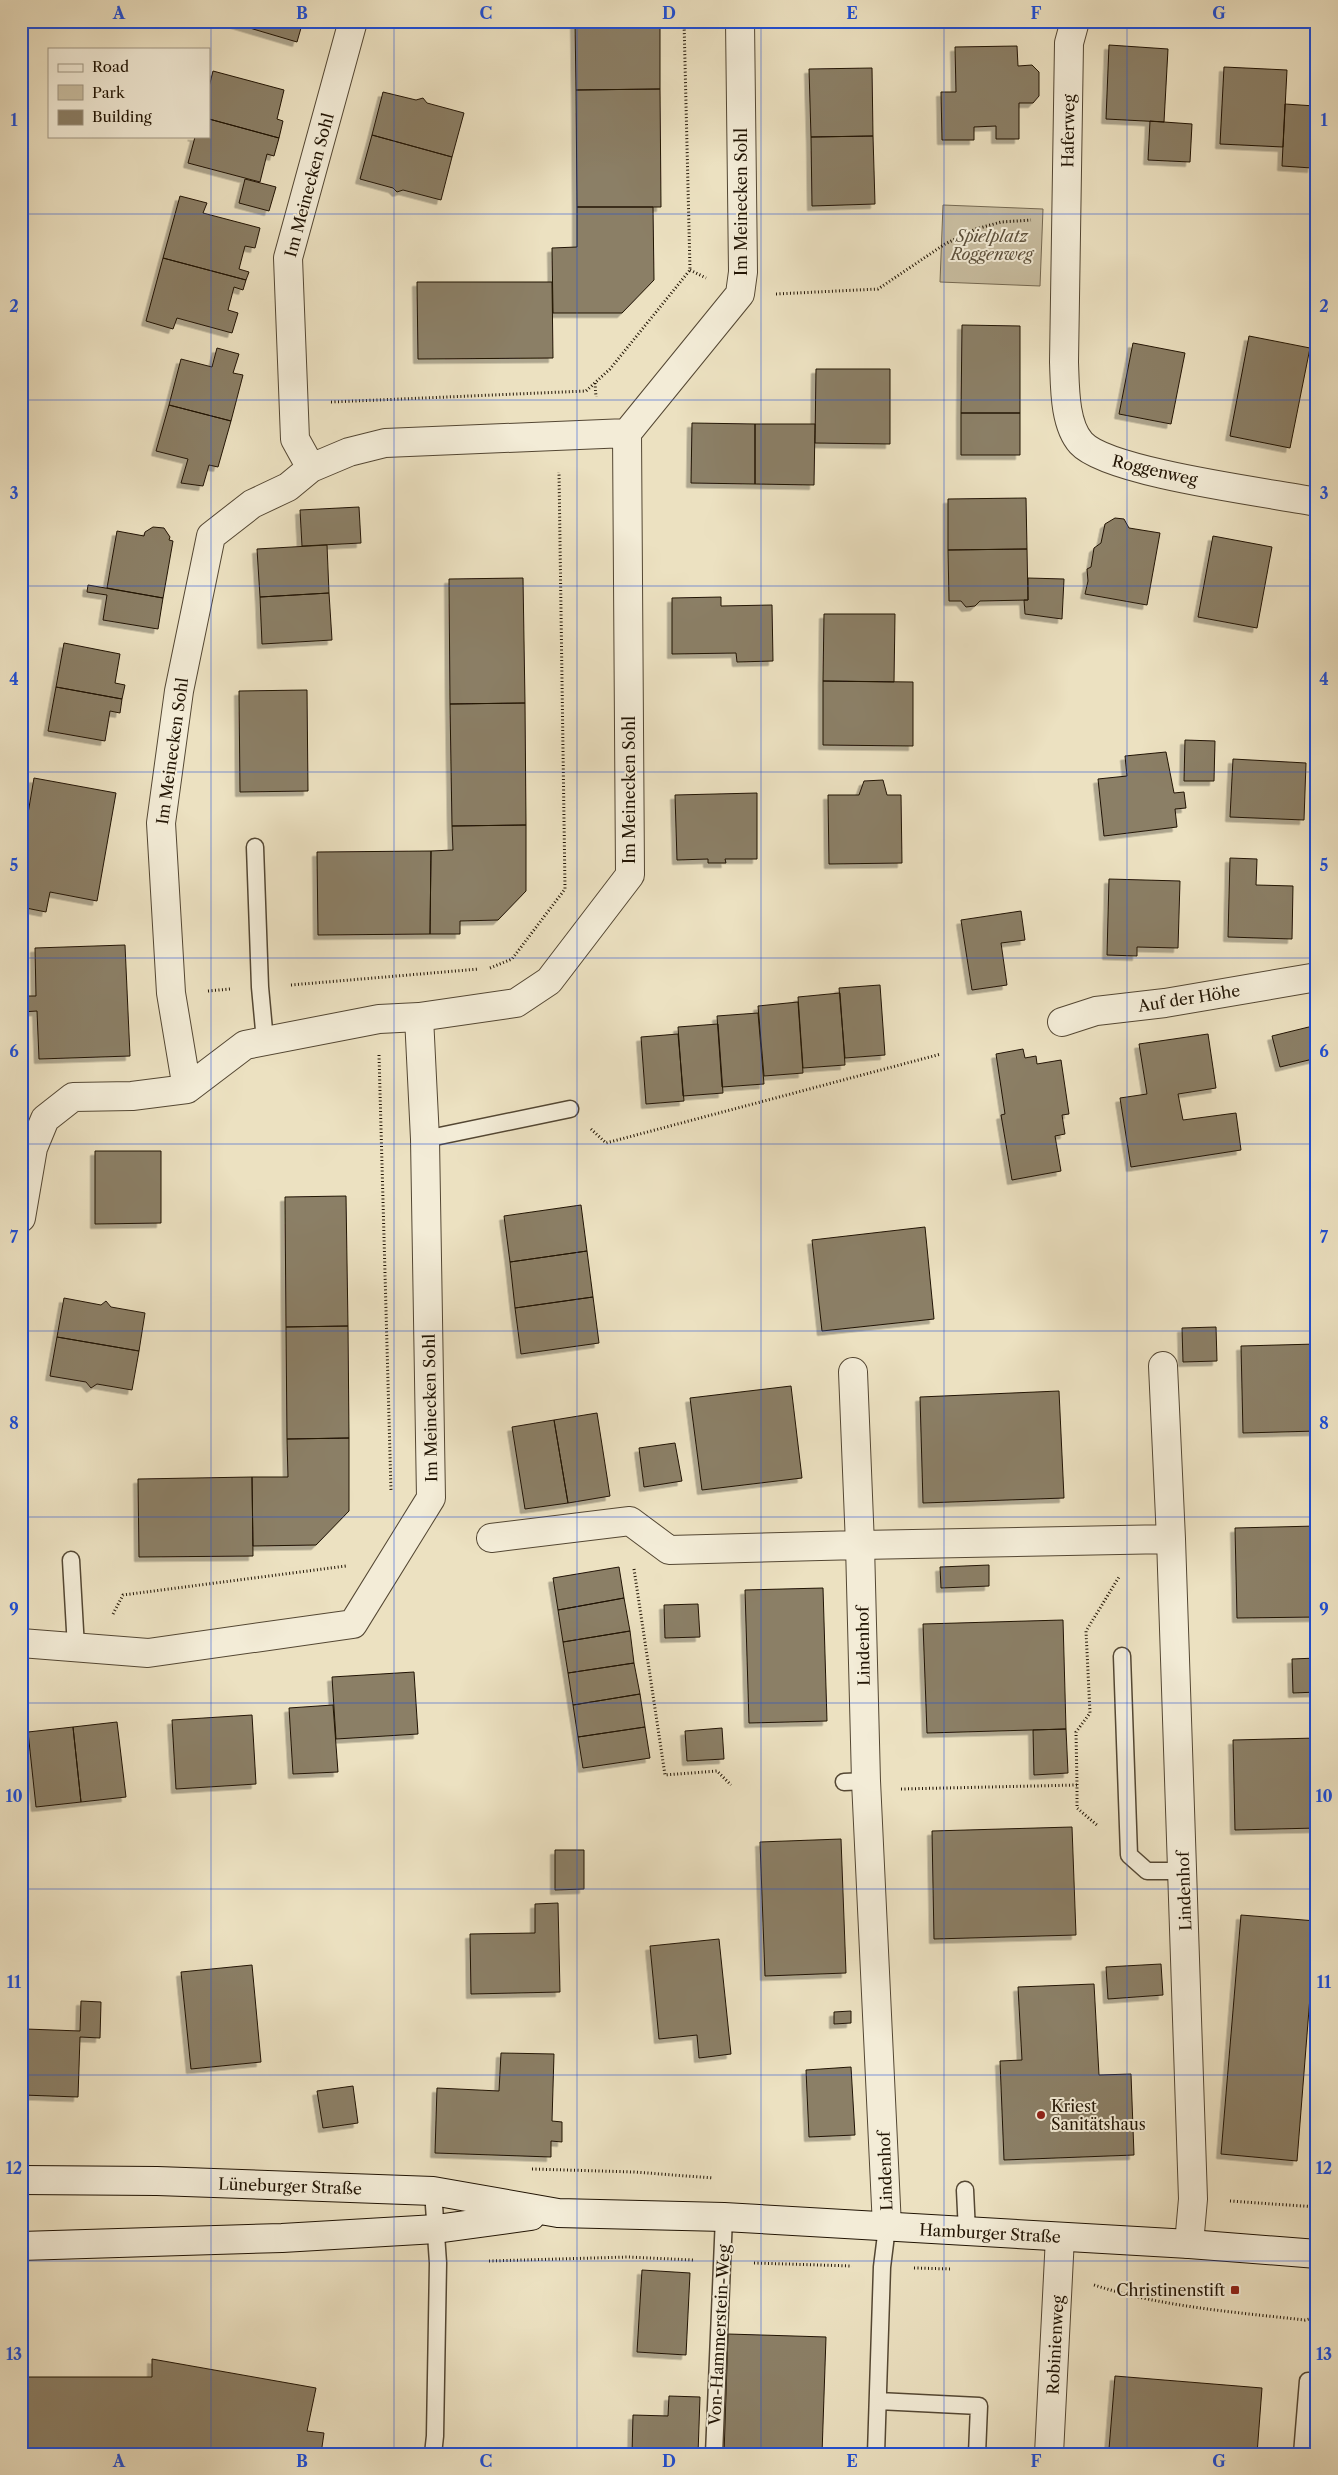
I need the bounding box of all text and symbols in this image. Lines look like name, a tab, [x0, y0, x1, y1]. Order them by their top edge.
text: A	[112, 3, 126, 23]
text: B	[296, 3, 308, 23]
text: C	[480, 3, 492, 23]
text: D	[662, 3, 676, 23]
text: E	[846, 3, 858, 23]
text: F	[1031, 3, 1042, 23]
text: G	[1212, 3, 1226, 23]
legend	[48, 48, 210, 138]
text: Road	[92, 57, 129, 76]
text: Park	[92, 83, 126, 102]
street label: Haferweg	[1057, 94, 1079, 168]
text: Building	[92, 107, 152, 126]
text: 1	[10, 110, 18, 130]
text: 1	[1320, 110, 1328, 130]
street label: Im Meinecken Sohl	[280, 111, 338, 259]
street label: Im Meinecken Sohl	[731, 128, 751, 276]
park label: Spielplatz Roggenweg	[949, 226, 1035, 264]
text: 2	[9, 296, 19, 316]
text: 2	[1319, 296, 1329, 316]
street label: Roggenweg	[1110, 450, 1200, 490]
text: 3	[9, 483, 19, 503]
text: 3	[1319, 483, 1329, 503]
text: 4	[9, 669, 19, 689]
text: 4	[1319, 669, 1329, 689]
street label: Im Meinecken Sohl	[152, 676, 192, 826]
street label: Im Meinecken Sohl	[619, 716, 639, 864]
text: 5	[10, 855, 19, 875]
text: 5	[1320, 855, 1329, 875]
street label: Auf der Höhe	[1136, 980, 1241, 1016]
text: 6	[9, 1041, 19, 1061]
text: 6	[1319, 1041, 1329, 1061]
text: 7	[10, 1227, 19, 1247]
text: 7	[1320, 1227, 1329, 1247]
street label: Im Meinecken Sohl	[419, 1333, 441, 1482]
text: 8	[9, 1413, 19, 1433]
text: 8	[1319, 1413, 1329, 1433]
text: 9	[9, 1599, 19, 1619]
text: 9	[1319, 1599, 1329, 1619]
street label: Lindenhof	[852, 1604, 874, 1686]
text: 10	[5, 1786, 23, 1806]
text: 10	[1315, 1786, 1333, 1806]
street label: Lindenhof	[1173, 1849, 1195, 1931]
text: 11	[7, 1972, 22, 1992]
text: 11	[1317, 1972, 1332, 1992]
place label: Kriest Sanitätshaus	[1051, 2096, 1146, 2134]
marker: Kriest Sanitätshaus	[1035, 2109, 1047, 2121]
street label: Lindenhof	[874, 2129, 896, 2211]
text: 12	[6, 2158, 22, 2178]
text: 12	[1316, 2158, 1332, 2178]
street label: Lüneburger Straße	[218, 2173, 362, 2199]
street label: Hamburger Straße	[919, 2219, 1061, 2247]
street label: Von-Hammerstein-Weg	[704, 2243, 734, 2427]
place label: Christinenstift	[1116, 2280, 1225, 2300]
marker: Christinenstift	[1229, 2284, 1241, 2296]
street label: Robinienweg	[1042, 2294, 1068, 2395]
text: 13	[6, 2344, 22, 2364]
text: 13	[1316, 2344, 1332, 2364]
text: A	[112, 2451, 126, 2471]
text: B	[296, 2451, 308, 2471]
text: C	[480, 2451, 492, 2471]
text: D	[662, 2451, 676, 2471]
text: E	[846, 2451, 858, 2471]
text: F	[1031, 2451, 1042, 2471]
text: G	[1212, 2451, 1226, 2471]

